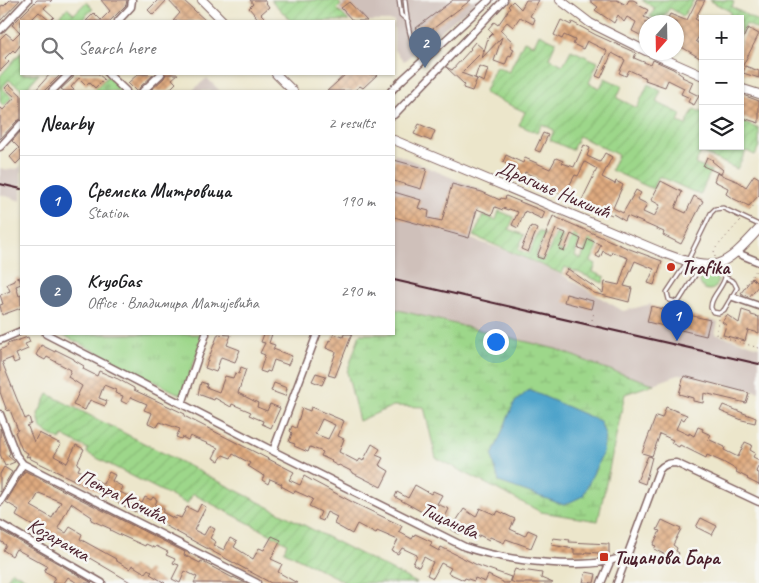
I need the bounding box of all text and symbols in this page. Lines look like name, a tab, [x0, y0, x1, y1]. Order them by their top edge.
north arrow	[639, 15, 684, 60]
map controls	[699, 15, 744, 150]
button: +	[699, 15, 744, 60]
search box	[20, 20, 395, 75]
pin: 2	[409, 27, 441, 68]
icon: search	[38, 34, 66, 62]
text: Search here	[78, 36, 155, 60]
button: −	[699, 60, 744, 105]
button: layers	[699, 105, 744, 150]
text: Nearby	[40, 110, 93, 136]
text: 2 results	[328, 113, 375, 133]
street label: Драгиње Никшић	[494, 155, 615, 225]
text: Сремска Митровица	[87, 179, 231, 203]
text: 1	[52, 191, 60, 211]
text: 190 m	[341, 191, 375, 211]
text: Station	[87, 203, 129, 223]
place label: Trafika	[681, 255, 731, 280]
marker: Trafika	[665, 261, 677, 273]
text: KryoGas	[87, 269, 141, 293]
text: 2	[52, 281, 60, 301]
text: 290 m	[341, 281, 375, 301]
text: Office · Владимира Матијевића	[87, 293, 259, 313]
pin: 1	[661, 300, 693, 341]
your location	[483, 329, 509, 355]
street label: Петра Кочића	[74, 463, 173, 530]
street label: Тицанова	[417, 496, 484, 545]
street label: Козарачка	[23, 512, 95, 569]
place label: Тицанова Бара	[614, 545, 722, 570]
marker: Тицанова Бара	[598, 551, 610, 563]

